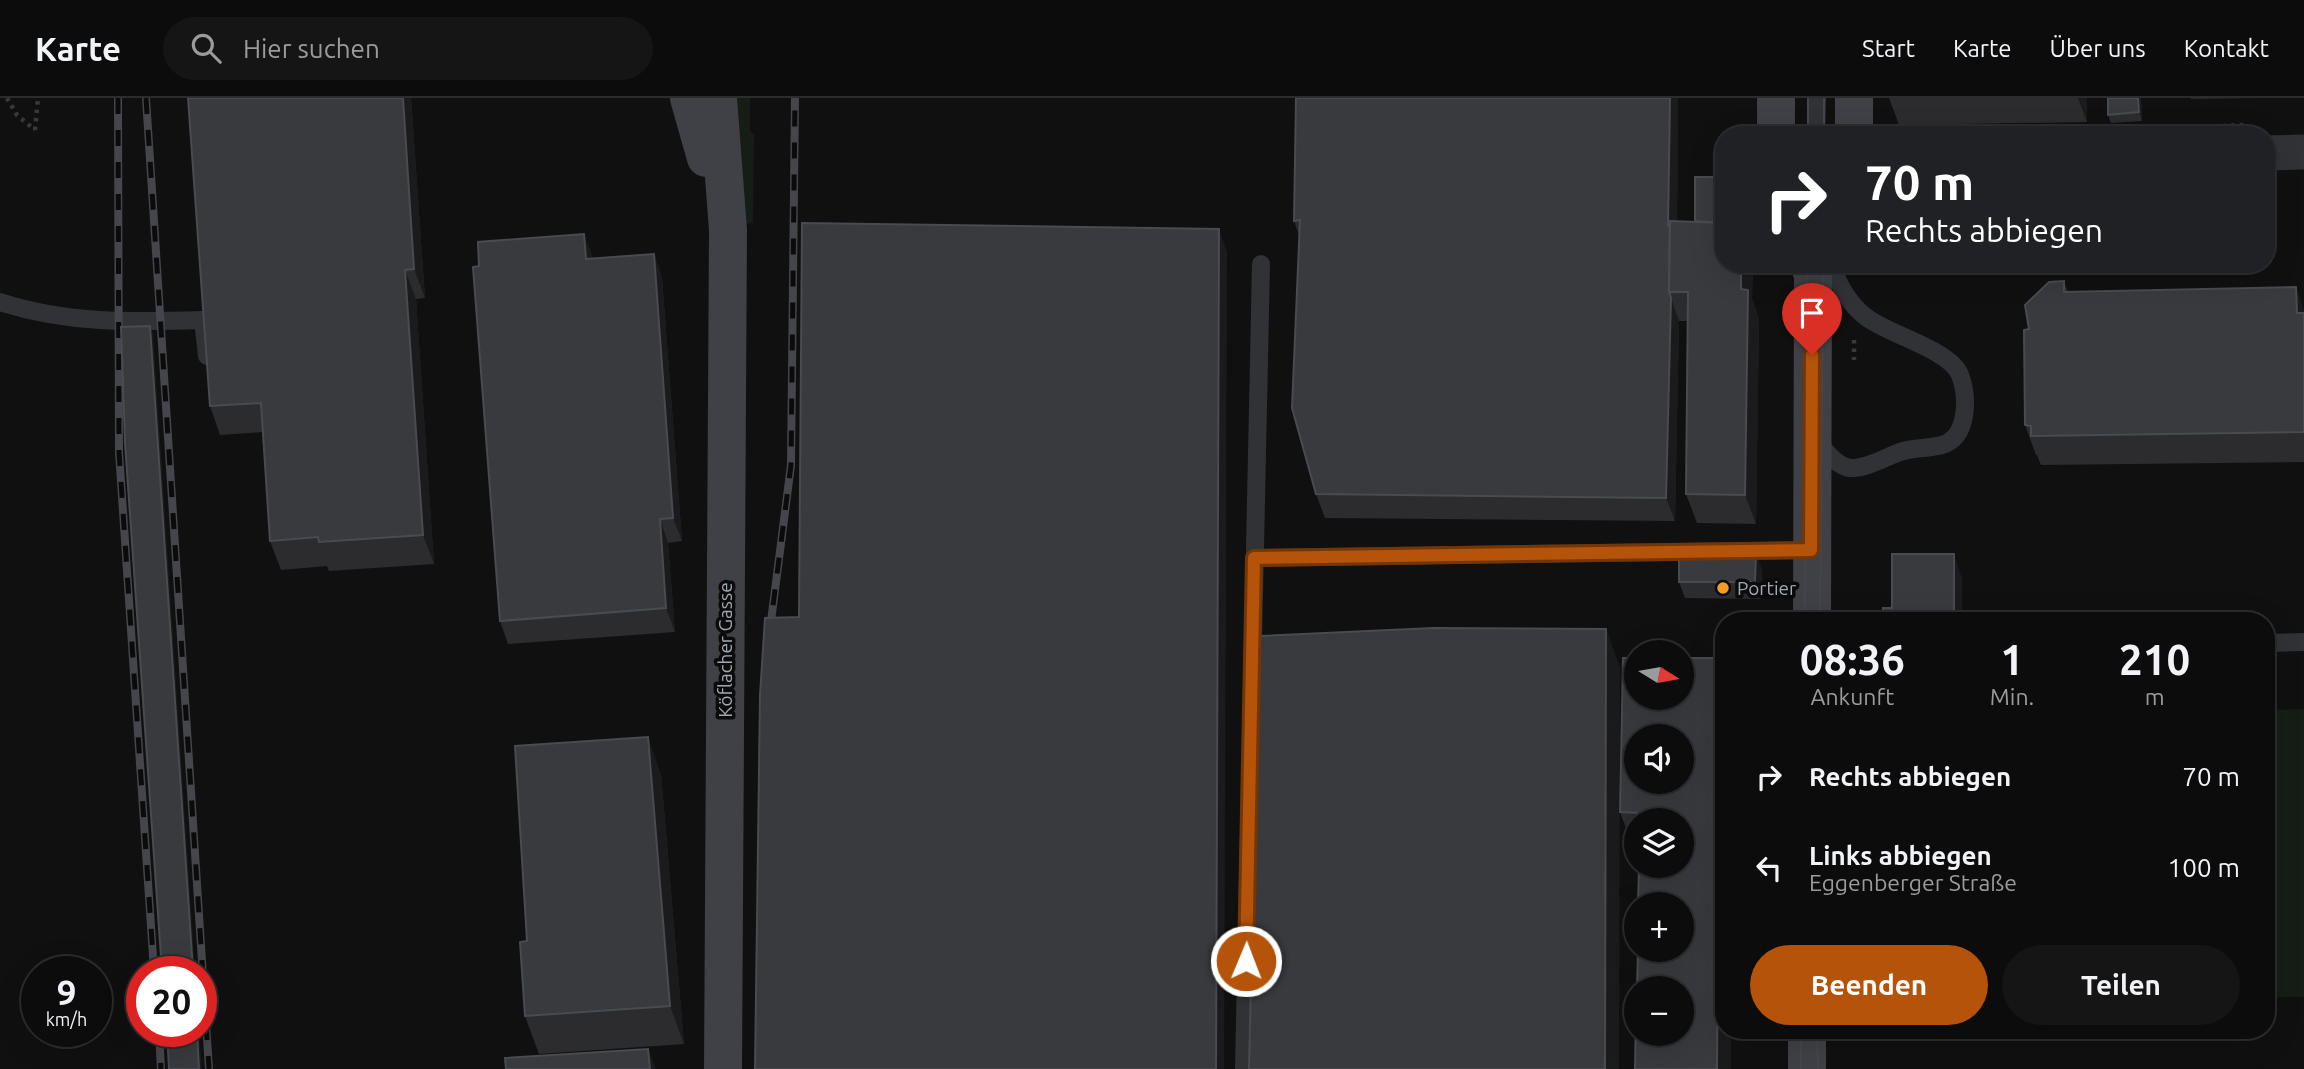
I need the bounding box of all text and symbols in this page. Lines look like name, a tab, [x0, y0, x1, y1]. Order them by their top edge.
search box	[163, 17, 653, 80]
icon: search	[187, 29, 225, 67]
text: Karte	[35, 30, 121, 67]
text: Hier suchen	[243, 34, 380, 63]
text: Start	[1862, 35, 1915, 62]
text: Karte	[1953, 35, 2012, 62]
text: Über uns	[2050, 35, 2146, 62]
text: Kontakt	[2184, 35, 2269, 62]
icon: right	[1750, 154, 1841, 245]
text: 70 m	[1865, 154, 1974, 209]
text: Rechts abbiegen	[1865, 212, 2103, 248]
pin	[1782, 283, 1842, 355]
icon: arrive	[1793, 294, 1831, 332]
place label: Portier	[1737, 577, 1796, 599]
marker: Portier	[1715, 580, 1731, 596]
street label: Köflacher Gasse	[714, 582, 736, 718]
text: 08:36	[1800, 636, 1905, 683]
text: 1	[2000, 636, 2024, 683]
text: 210	[2119, 636, 2190, 683]
north arrow	[1624, 640, 1694, 710]
map controls	[1624, 640, 1694, 1046]
text: Ankunft	[1811, 684, 1894, 709]
text: Min.	[1990, 684, 2034, 709]
text: m	[2145, 684, 2165, 709]
button: sound	[1624, 724, 1694, 794]
icon: right	[1750, 758, 1788, 796]
text: Rechts abbiegen	[1809, 762, 2011, 791]
text: 70 m	[2182, 762, 2240, 791]
button: layers	[1624, 808, 1694, 878]
text: Links abbiegen	[1809, 841, 1992, 870]
icon: left	[1750, 849, 1788, 887]
text: 100 m	[2168, 853, 2240, 882]
text: Eggenberger Straße	[1809, 870, 2017, 895]
button: +	[1624, 892, 1694, 962]
position arrow	[1209, 924, 1283, 998]
button: Beenden	[1750, 945, 1988, 1025]
button: Teilen	[2002, 945, 2240, 1025]
speed limit sign: 20	[126, 956, 217, 1047]
text: 9	[57, 972, 76, 1012]
button: −	[1624, 976, 1694, 1046]
text: km/h	[46, 1009, 87, 1029]

